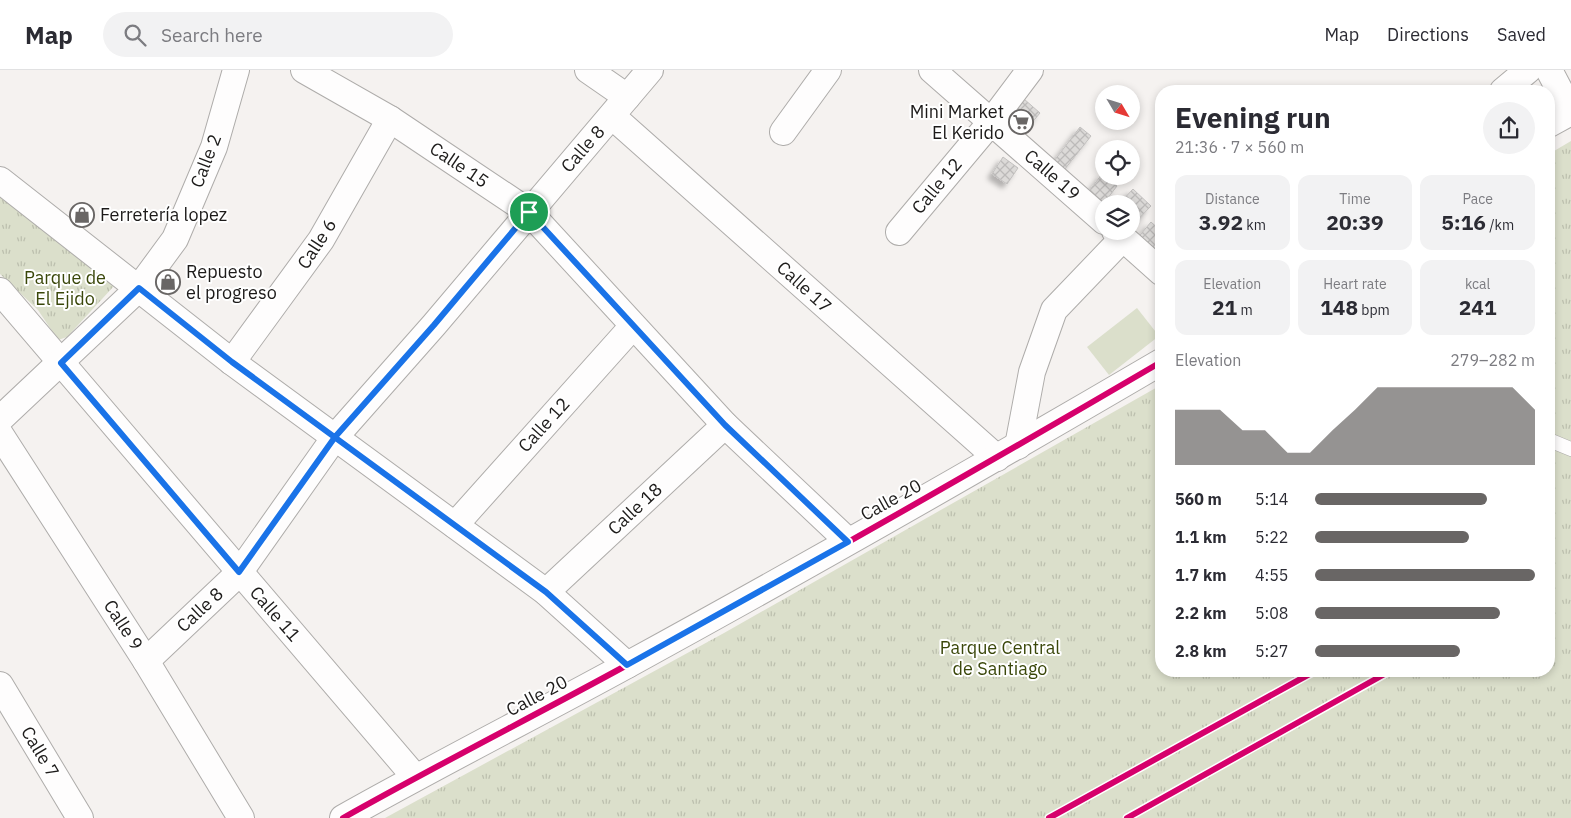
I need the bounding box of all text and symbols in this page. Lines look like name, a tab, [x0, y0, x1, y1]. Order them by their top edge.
search box	[103, 12, 453, 57]
text: Map	[25, 19, 73, 51]
icon: search	[121, 21, 149, 49]
text: Search here	[161, 23, 263, 47]
text: Map	[1324, 23, 1359, 46]
text: Directions	[1387, 23, 1469, 46]
text: Saved	[1497, 23, 1546, 46]
north arrow	[1095, 85, 1140, 130]
map controls	[1095, 85, 1140, 240]
text: Evening run	[1175, 99, 1331, 136]
place label: Mini Market El Kerido	[910, 100, 1004, 144]
button: share	[1483, 102, 1535, 154]
supermarket icon: Mini Market El Kerido	[1008, 109, 1034, 135]
street label: Calle 8	[556, 120, 609, 177]
street label: Calle 2	[185, 131, 226, 191]
street label: Calle 15	[425, 137, 493, 193]
text: 21:36 · 7 × 560 m	[1175, 137, 1304, 157]
button: locate	[1095, 140, 1140, 185]
street label: Calle 19	[1020, 144, 1085, 205]
street label: Calle 12	[907, 153, 967, 218]
text: Distance	[1205, 190, 1260, 208]
text: Time	[1339, 190, 1371, 208]
text: Pace	[1462, 190, 1493, 208]
pin	[508, 191, 550, 233]
button: layers	[1095, 195, 1140, 240]
icon: arrive	[515, 198, 543, 226]
shop icon: Ferretería lopez	[69, 202, 95, 228]
place label: Ferretería lopez	[100, 203, 227, 226]
text: 3.92	[1199, 208, 1243, 236]
text: 20:39	[1326, 208, 1384, 236]
text: 5:16	[1441, 208, 1486, 236]
street label: Calle 6	[292, 214, 341, 273]
text: km	[1243, 216, 1266, 234]
text: /km	[1486, 216, 1514, 234]
street label: Calle 17	[772, 256, 837, 317]
place label: Repuesto el progreso	[186, 260, 277, 304]
park label: Parque de El Ejido	[24, 266, 106, 310]
shop icon: Repuesto el progreso	[155, 269, 181, 295]
text: Elevation	[1203, 275, 1261, 293]
text: Heart rate	[1323, 275, 1387, 293]
text: kcal	[1465, 275, 1490, 293]
text: 21	[1212, 293, 1237, 321]
text: 148	[1320, 293, 1358, 321]
text: 241	[1459, 293, 1497, 321]
text: m	[1237, 301, 1253, 319]
text: bpm	[1358, 301, 1390, 319]
text: Elevation	[1175, 350, 1241, 370]
text: 279–282 m	[1450, 350, 1535, 370]
street label: Calle 12	[513, 392, 574, 457]
street label: Calle 20	[856, 473, 925, 526]
street label: Calle 18	[603, 478, 667, 540]
text: 560 m	[1175, 489, 1222, 509]
text: 5:14	[1255, 489, 1288, 509]
text: 1.1 km	[1175, 527, 1226, 547]
text: 5:22	[1255, 527, 1288, 547]
text: 1.7 km	[1175, 565, 1226, 585]
text: 4:55	[1255, 565, 1288, 585]
street label: Calle 11	[245, 581, 306, 646]
street label: Calle 8	[172, 582, 228, 637]
street label: Calle 9	[99, 595, 148, 654]
text: 2.2 km	[1175, 603, 1226, 623]
text: 5:08	[1255, 603, 1288, 623]
park label: Parque Central de Santiago	[940, 636, 1060, 680]
text: 2.8 km	[1175, 641, 1226, 661]
text: 5:27	[1255, 641, 1288, 661]
street label: Calle 20	[502, 670, 571, 721]
street label: Calle 7	[16, 722, 65, 781]

